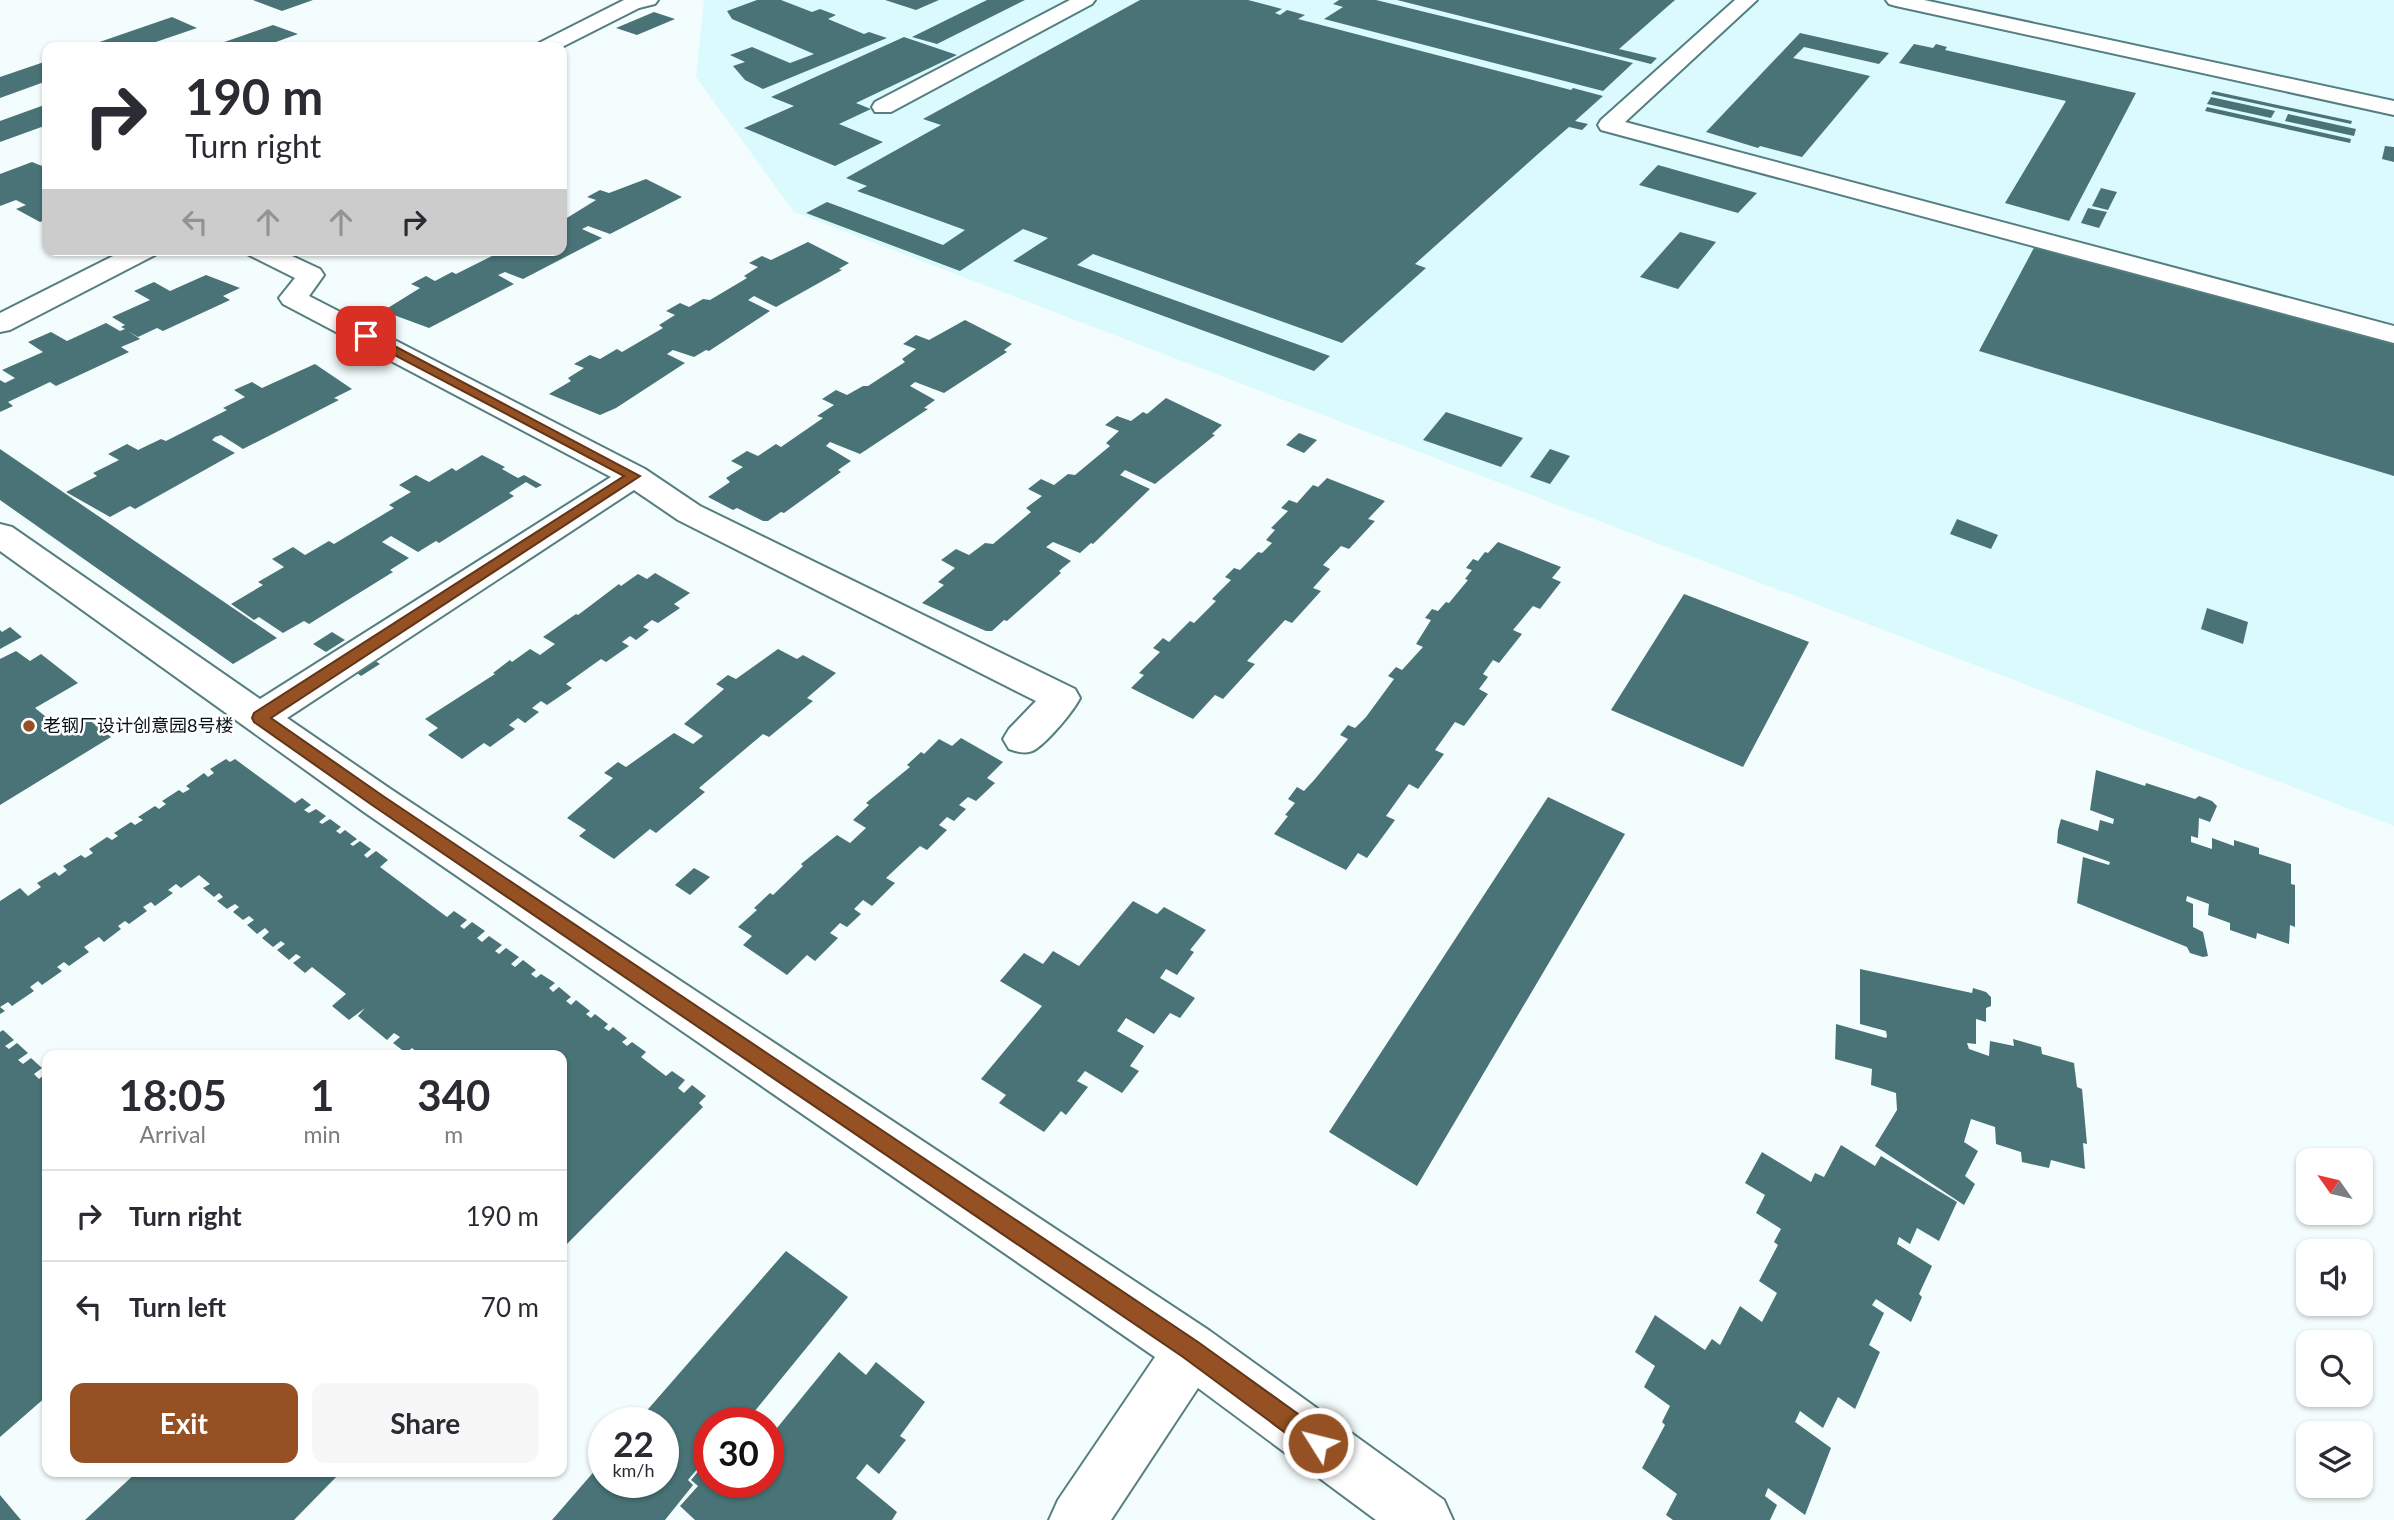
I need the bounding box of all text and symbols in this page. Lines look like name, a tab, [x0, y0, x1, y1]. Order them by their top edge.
text: 190 m	[185, 67, 323, 125]
icon: right	[70, 70, 161, 161]
text: Turn right	[185, 126, 321, 165]
icon: left	[176, 203, 214, 241]
icon: ahead	[249, 203, 287, 241]
icon: ahead	[322, 203, 360, 241]
icon: right	[395, 203, 433, 241]
pin	[336, 306, 396, 366]
icon: arrive	[347, 317, 385, 355]
place label: 老钢厂设计创意园8号楼	[43, 714, 233, 736]
marker: 老钢厂设计创意园8号楼	[21, 718, 37, 734]
text: 18:05	[119, 1070, 227, 1120]
text: 1	[310, 1070, 334, 1120]
text: 340	[417, 1070, 490, 1120]
text: Arrival	[140, 1120, 206, 1148]
text: min	[303, 1120, 341, 1148]
text: m	[444, 1120, 463, 1148]
north arrow	[2296, 1148, 2373, 1225]
map controls	[2296, 1148, 2373, 1498]
icon: right	[70, 1197, 108, 1235]
text: Turn right	[129, 1200, 242, 1232]
text: 190 m	[466, 1200, 539, 1232]
button: sound	[2296, 1239, 2373, 1316]
icon: left	[70, 1288, 108, 1326]
text: Turn left	[129, 1291, 226, 1323]
text: 70 m	[481, 1291, 539, 1323]
button: search	[2296, 1330, 2373, 1407]
button: Exit	[70, 1383, 298, 1463]
button: Share	[312, 1383, 539, 1463]
position arrow	[1281, 1406, 1355, 1480]
speed limit sign: 30	[693, 1407, 784, 1498]
button: layers	[2296, 1421, 2373, 1498]
text: 22	[613, 1422, 654, 1464]
text: km/h	[612, 1459, 655, 1481]

